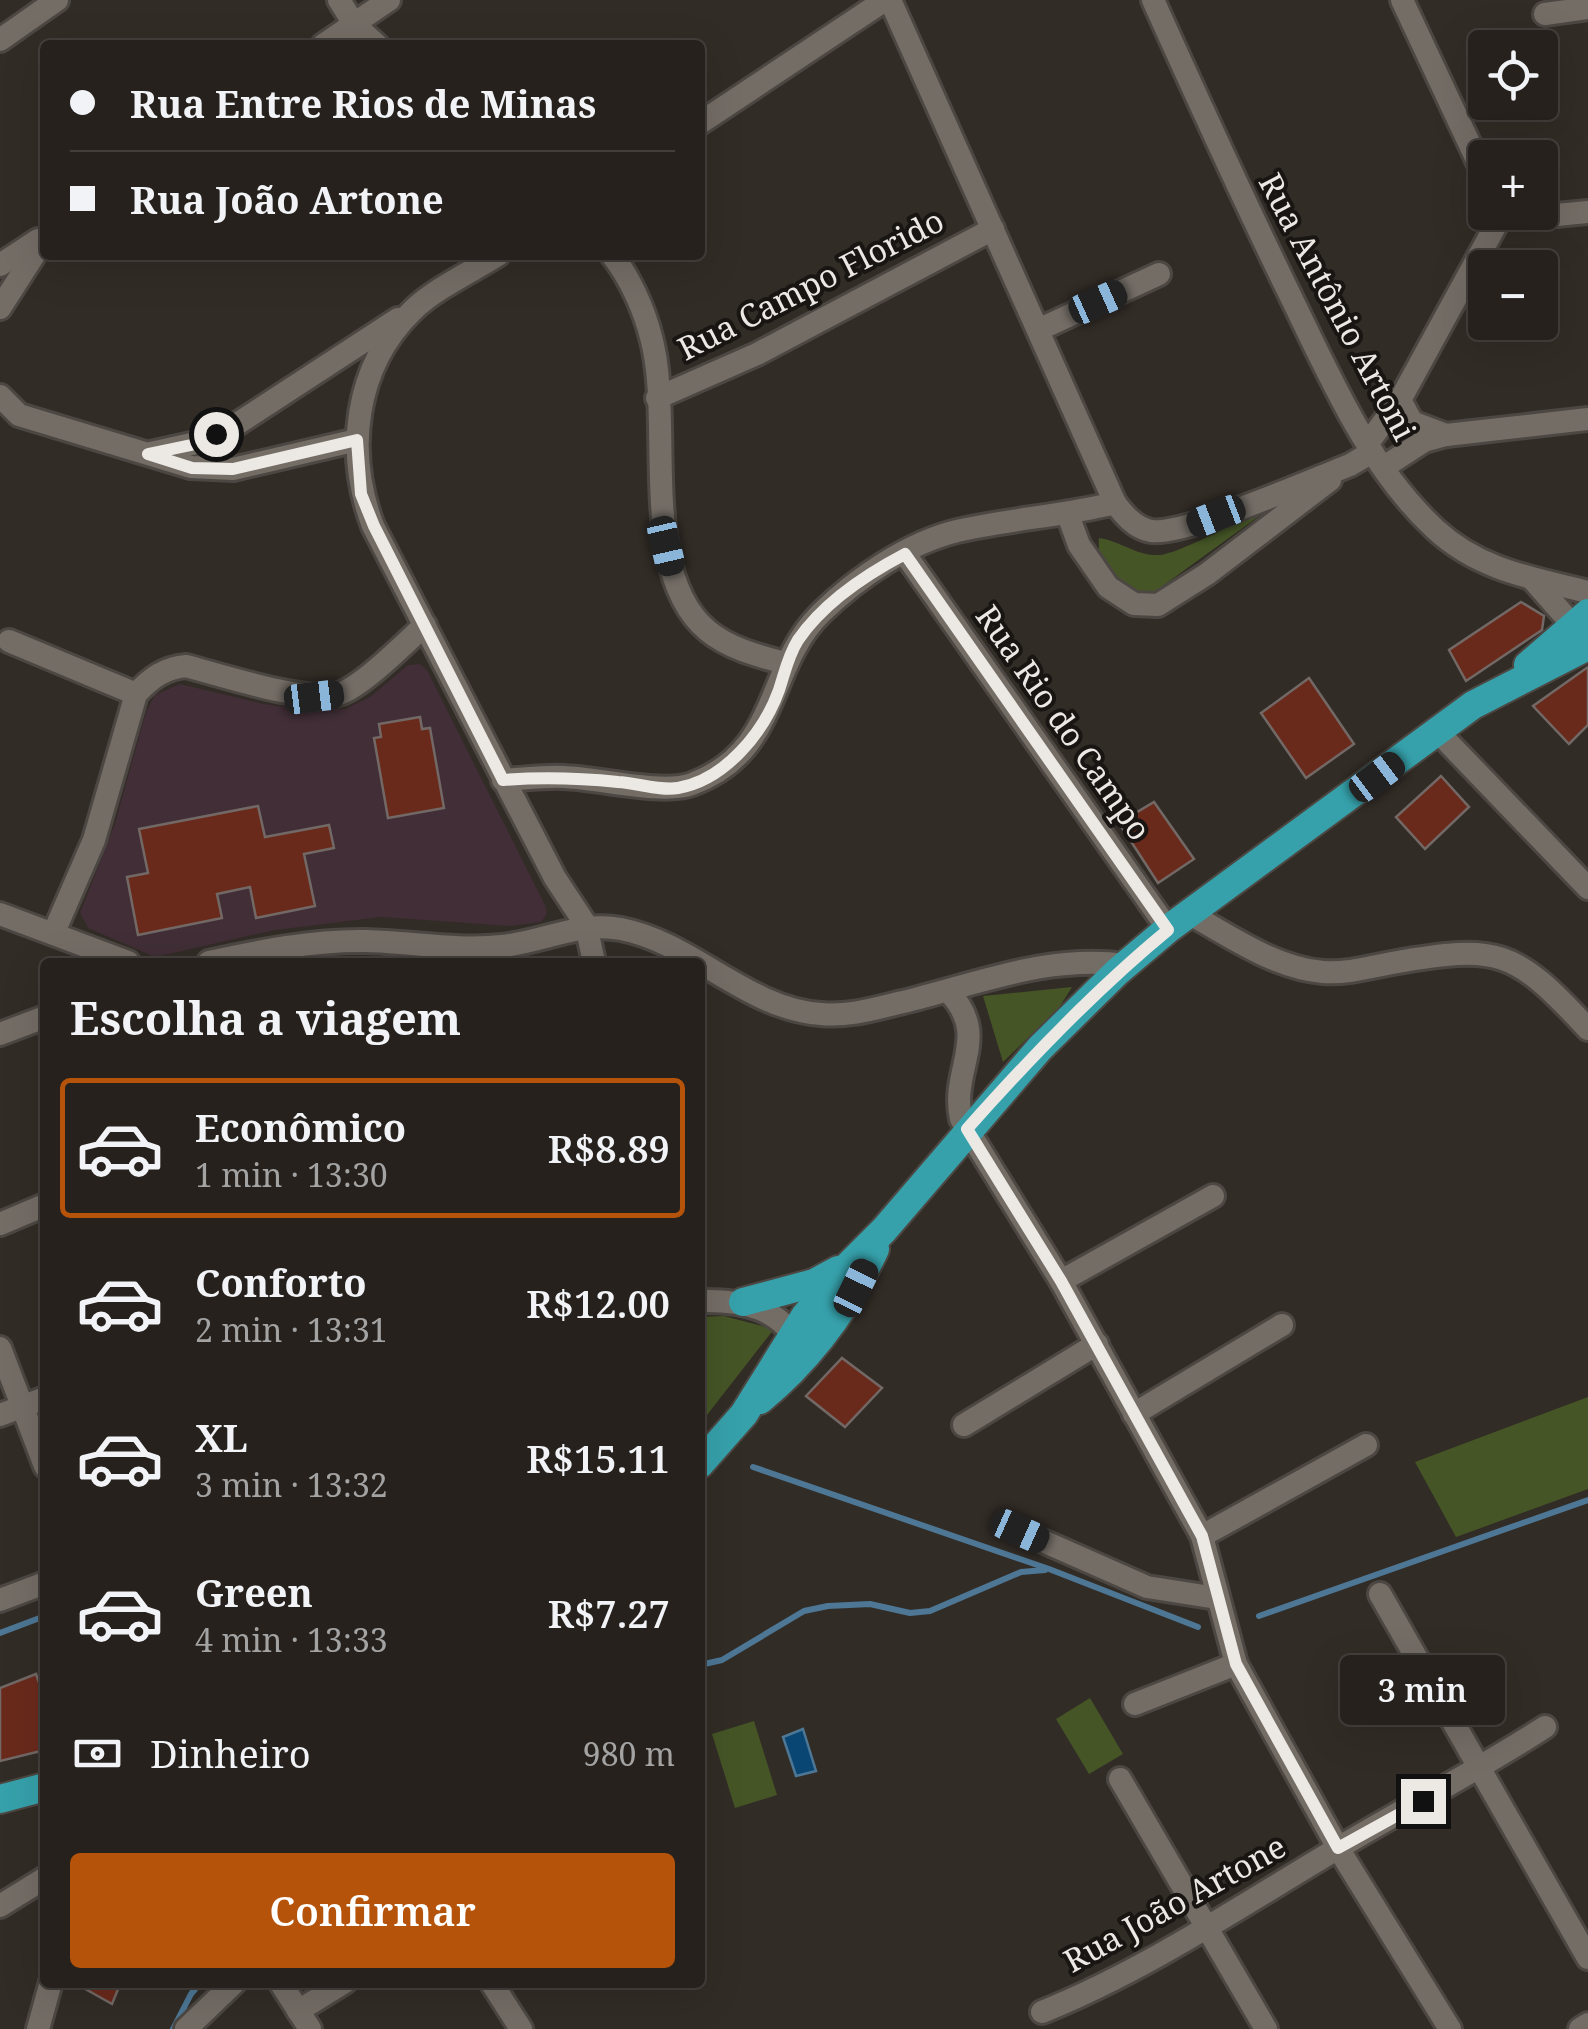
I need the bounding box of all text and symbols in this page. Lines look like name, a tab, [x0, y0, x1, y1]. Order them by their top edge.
map controls	[1468, 30, 1558, 340]
button: locate	[1468, 30, 1558, 120]
text: Rua Entre Rios de Minas	[130, 77, 596, 129]
button: +	[1468, 140, 1558, 230]
street label: Rua Antônio Artoni	[1250, 165, 1427, 447]
text: Rua João Artone	[130, 173, 444, 225]
street label: Rua Campo Florido	[670, 198, 950, 369]
button: −	[1468, 250, 1558, 340]
car	[1064, 276, 1132, 328]
route start	[194, 412, 239, 457]
car	[1183, 491, 1249, 541]
car	[645, 513, 687, 579]
street label: Rua Rio do Campo	[967, 596, 1162, 848]
car	[282, 678, 346, 716]
car	[1344, 747, 1410, 807]
text: Escolha a viagem	[70, 987, 461, 1048]
text: Econômico	[195, 1101, 406, 1153]
icon: car	[75, 1103, 165, 1193]
text: R$8.89	[548, 1122, 670, 1174]
text: 1 min · 13:30	[195, 1153, 388, 1196]
car	[829, 1254, 883, 1322]
text: Conforto	[195, 1256, 367, 1308]
icon: car	[75, 1258, 165, 1348]
text: R$12.00	[526, 1277, 670, 1329]
text: 2 min · 13:31	[195, 1308, 388, 1351]
text: XL	[195, 1411, 248, 1463]
icon: car	[75, 1413, 165, 1503]
text: R$15.11	[526, 1432, 670, 1484]
text: 3 min · 13:32	[195, 1463, 388, 1506]
car	[986, 1505, 1054, 1557]
text: Green	[195, 1566, 313, 1618]
icon: car	[75, 1568, 165, 1658]
text: R$7.27	[548, 1587, 670, 1639]
text: 4 min · 13:33	[195, 1618, 388, 1661]
callout: 3 min	[1340, 1656, 1506, 1726]
text: 3 min	[1378, 1668, 1467, 1711]
icon: cash	[70, 1726, 125, 1781]
text: Dinheiro	[150, 1727, 311, 1779]
text: 980 m	[583, 1732, 675, 1775]
route end	[1401, 1779, 1446, 1824]
street label: Rua João Artone	[1056, 1824, 1293, 1981]
button: Confirmar	[70, 1853, 675, 1968]

